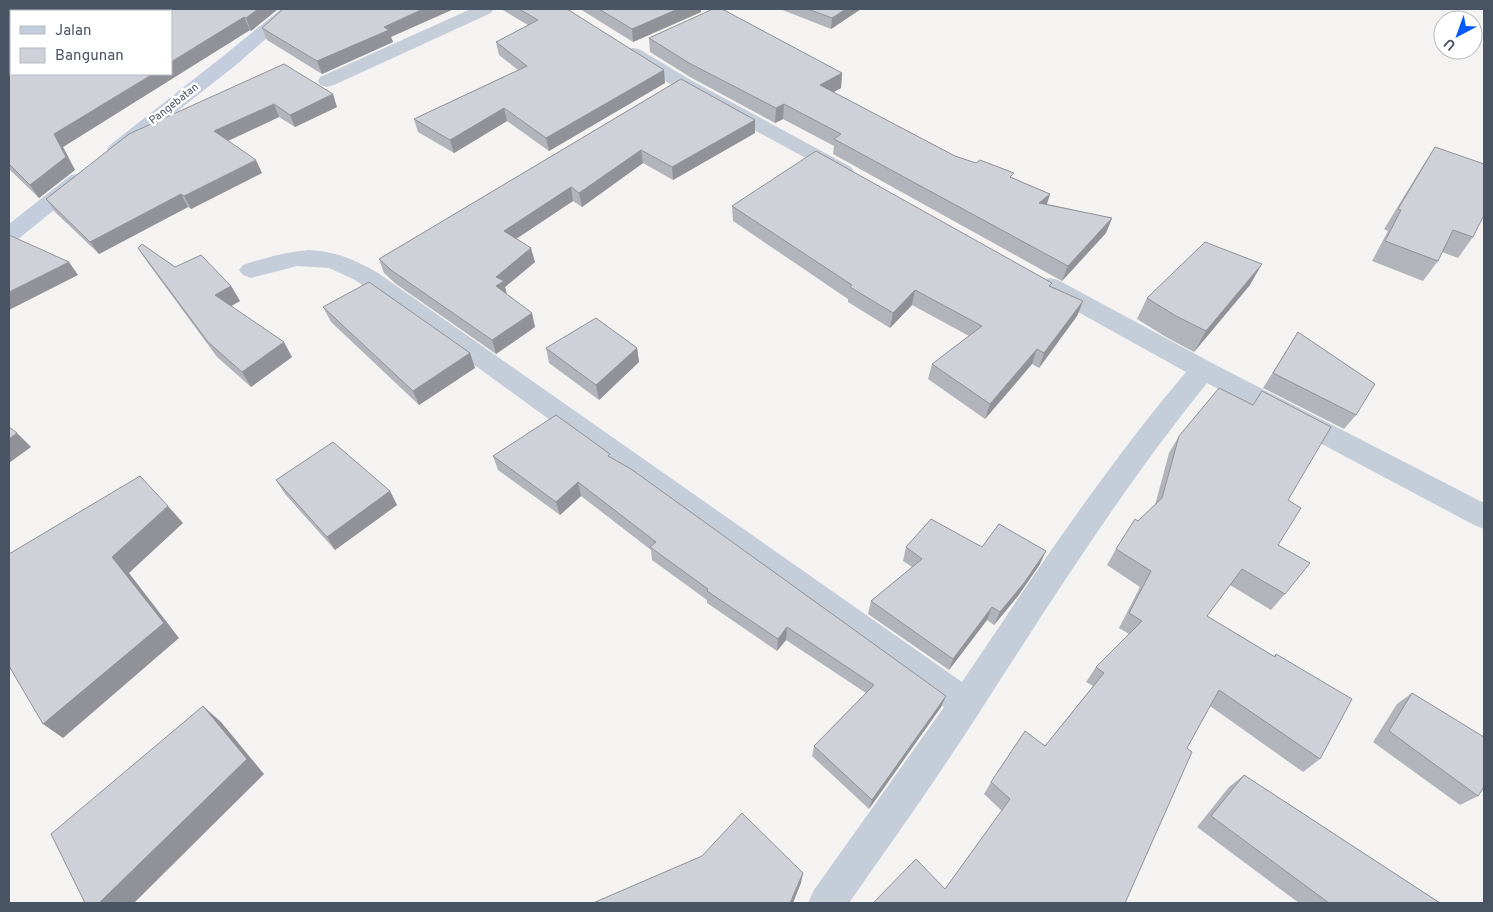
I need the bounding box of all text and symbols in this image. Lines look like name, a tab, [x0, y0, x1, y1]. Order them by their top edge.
legend	[10, 10, 172, 75]
north arrow	[1433, 10, 1483, 60]
text: Jalan	[55, 22, 92, 41]
text: U	[1441, 34, 1460, 53]
text: Bangunan	[55, 47, 124, 66]
street label: Pangebatan	[146, 80, 202, 128]

